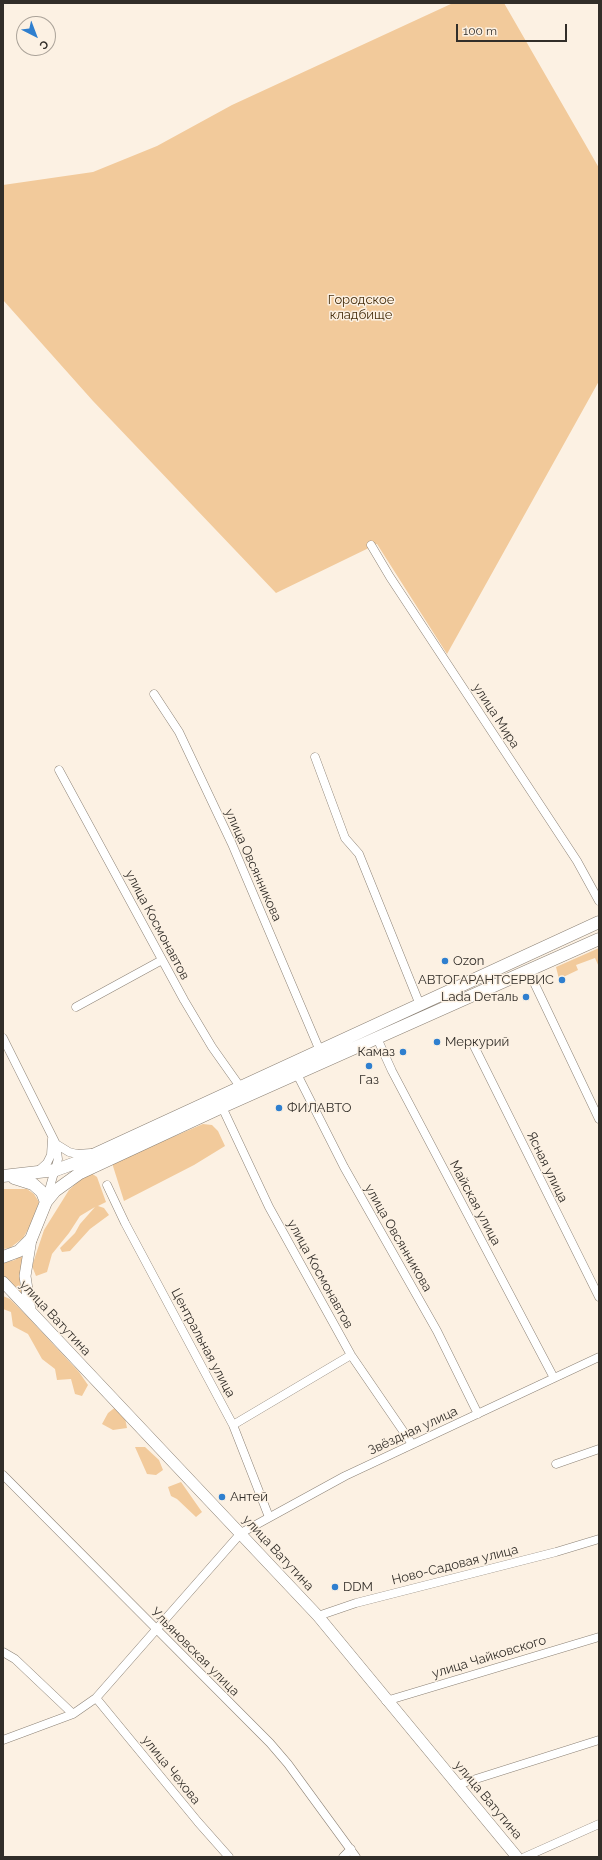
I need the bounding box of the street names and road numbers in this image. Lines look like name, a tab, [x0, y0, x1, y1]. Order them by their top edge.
street label: улица Мира	[469, 681, 523, 751]
street label: улица Овсянникова	[221, 806, 285, 924]
street label: улица Космонавтов	[121, 867, 193, 983]
street label: Ясная улица	[523, 1129, 571, 1205]
street label: Майская улица	[446, 1158, 504, 1248]
street label: улица Овсянникова	[361, 1181, 435, 1295]
street label: улица Космонавтов	[284, 1217, 356, 1331]
street label: улица Ватутина	[16, 1277, 94, 1359]
street label: Центральная улица	[168, 1286, 238, 1400]
street label: Звёздная улица	[366, 1404, 460, 1458]
street label: улица Ватутина	[239, 1512, 317, 1594]
street label: Ново-Садовая улица	[390, 1542, 520, 1588]
street label: Ульяновская улица	[148, 1605, 242, 1699]
street label: улица Чайковского	[430, 1632, 548, 1682]
street label: улица Чехова	[138, 1732, 204, 1808]
street label: улица Ватутина	[451, 1758, 525, 1842]

